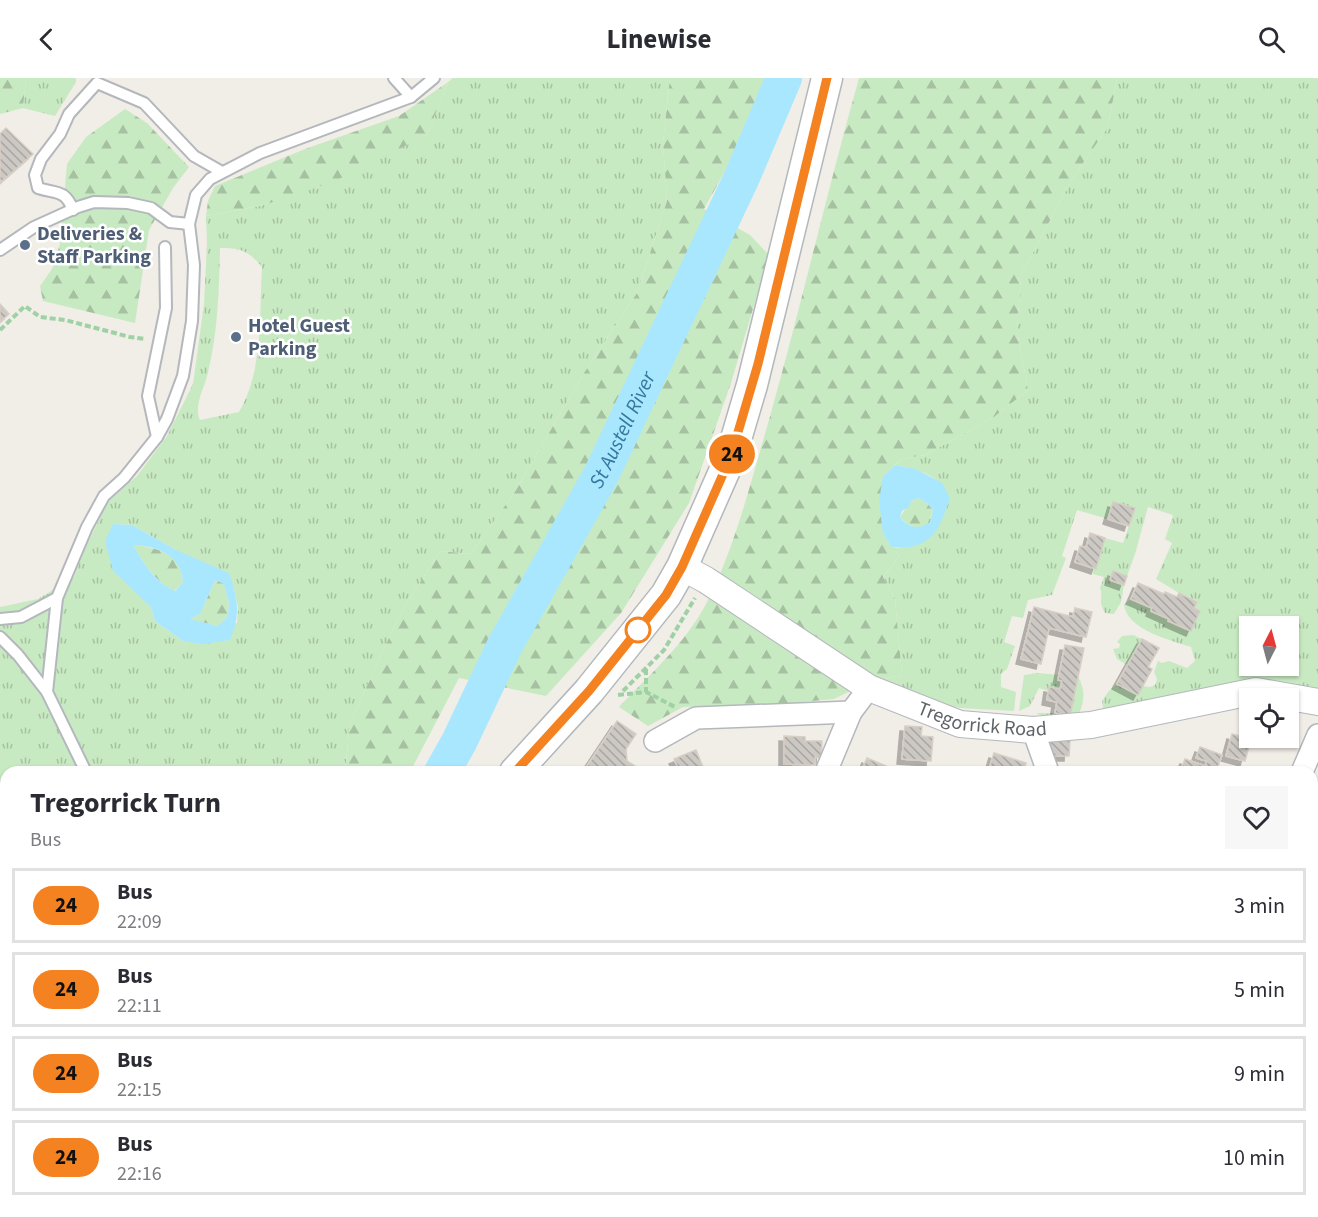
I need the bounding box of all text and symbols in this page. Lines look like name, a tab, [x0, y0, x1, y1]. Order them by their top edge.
text: Linewise	[606, 20, 712, 59]
icon: back	[30, 23, 63, 56]
icon: search	[1255, 23, 1288, 56]
place label: Deliveries & Staff Parking	[37, 220, 151, 271]
marker: Deliveries & Staff Parking	[18, 238, 32, 252]
place label: Hotel Guest Parking	[248, 312, 350, 363]
marker: Hotel Guest Parking	[229, 330, 243, 344]
water label: St Austell River	[581, 366, 663, 494]
line badge: 24	[705, 434, 759, 473]
text: 24	[721, 439, 743, 469]
north arrow	[1239, 616, 1299, 676]
map controls	[1239, 616, 1299, 748]
unlabelled marker	[625, 617, 651, 643]
button: locate	[1239, 688, 1299, 748]
street label: Tregorrick Road	[913, 695, 1048, 744]
text: Tregorrick Turn	[30, 783, 221, 823]
button: heart	[1225, 786, 1288, 849]
text: Bus	[30, 826, 61, 854]
text: Bus	[117, 876, 153, 908]
text: 24	[55, 890, 77, 920]
text: 3 min	[1234, 890, 1285, 922]
text: 22:09	[117, 908, 162, 936]
text: Bus	[117, 960, 153, 992]
text: 24	[55, 974, 77, 1004]
text: 5 min	[1234, 974, 1285, 1006]
text: 22:11	[117, 992, 162, 1020]
text: Bus	[117, 1044, 153, 1076]
text: 24	[55, 1058, 77, 1088]
text: 9 min	[1234, 1058, 1285, 1090]
text: 22:15	[117, 1076, 162, 1104]
text: Bus	[117, 1128, 153, 1160]
text: 24	[55, 1142, 77, 1172]
text: 10 min	[1223, 1142, 1285, 1174]
text: 22:16	[117, 1160, 162, 1188]

